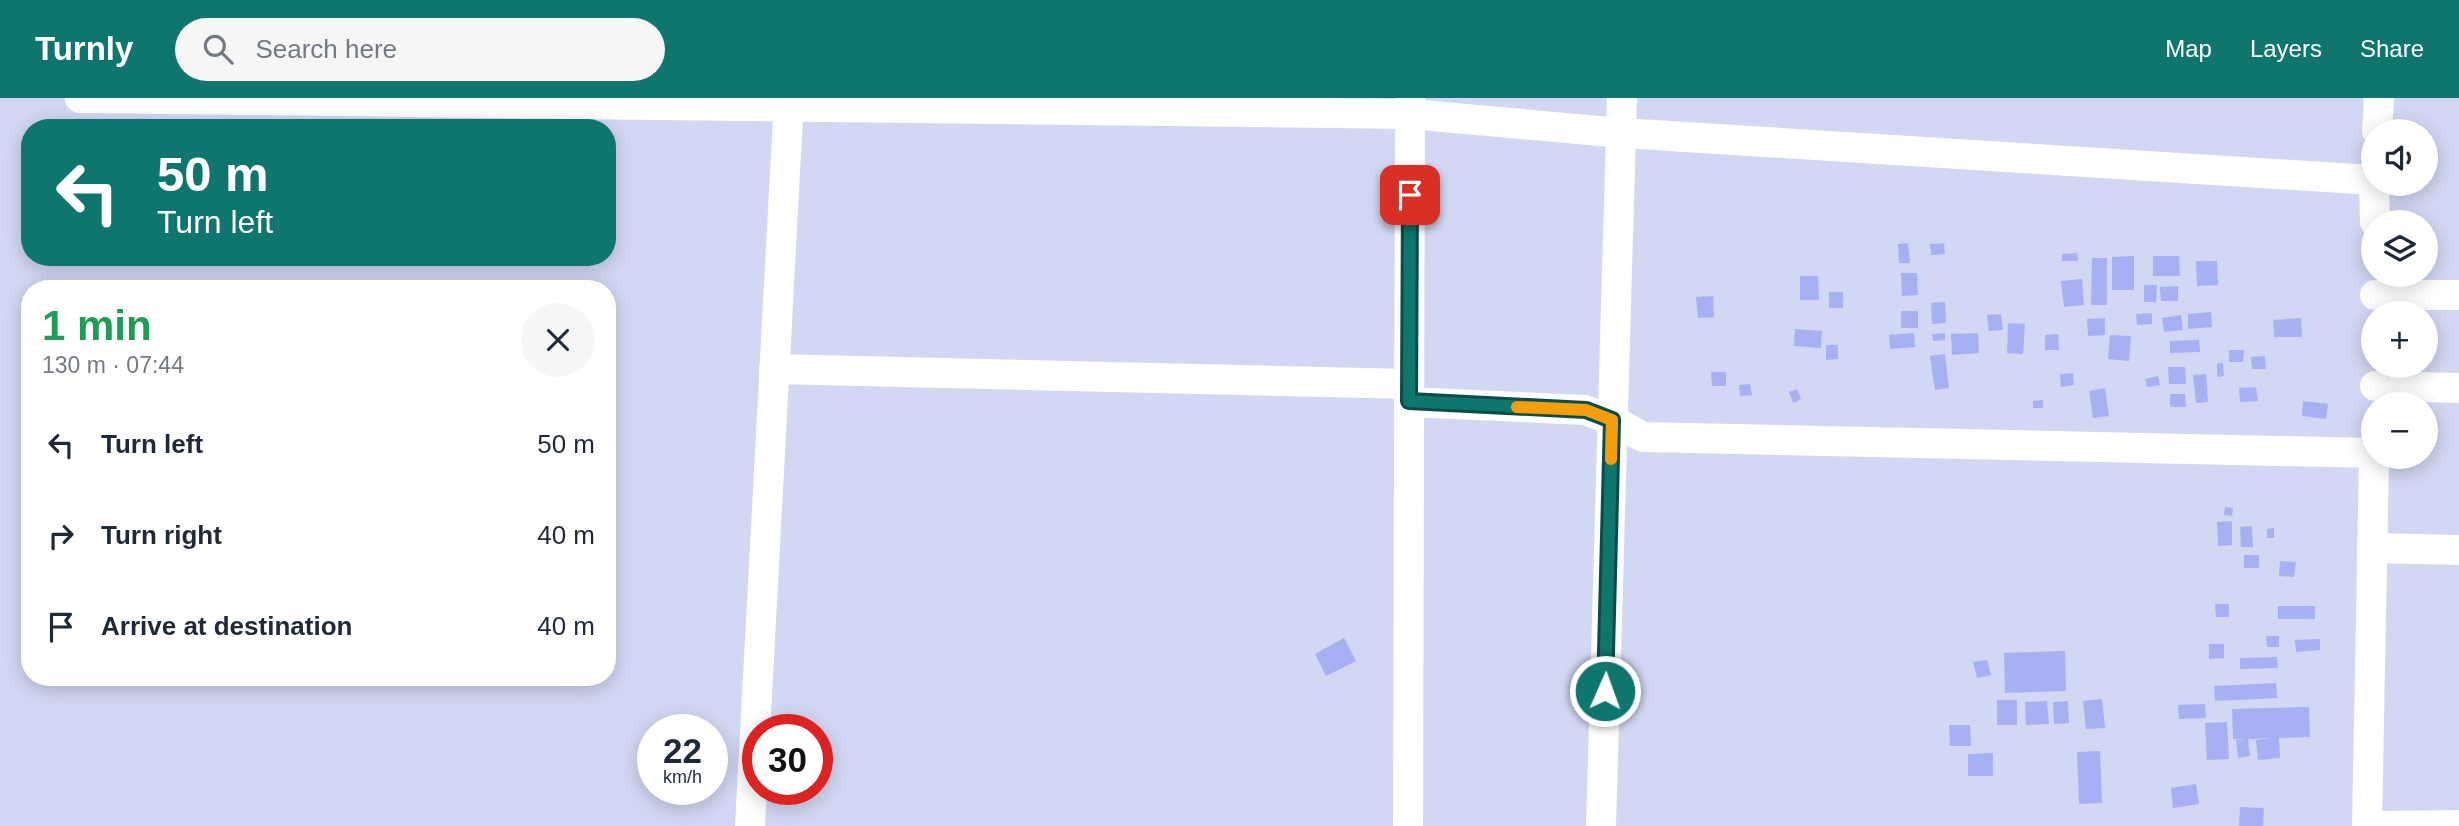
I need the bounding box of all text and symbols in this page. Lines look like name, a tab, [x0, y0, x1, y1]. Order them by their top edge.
search box	[175, 18, 665, 81]
text: Turnly	[35, 30, 133, 67]
icon: search	[199, 30, 237, 68]
text: Search here	[255, 34, 397, 64]
text: Map	[2165, 35, 2212, 62]
text: Layers	[2250, 35, 2322, 62]
text: Share	[2360, 35, 2424, 62]
map controls	[2361, 119, 2438, 469]
button: sound	[2361, 119, 2438, 196]
icon: left	[42, 147, 133, 238]
text: 50 m	[157, 147, 269, 201]
pin	[1380, 165, 1440, 225]
icon: arrive	[1391, 176, 1429, 214]
text: Turn left	[157, 204, 273, 240]
button: layers	[2361, 210, 2438, 287]
button: +	[2361, 301, 2438, 378]
text: 1 min	[42, 302, 152, 349]
button: close	[521, 303, 595, 377]
text: 130 m · 07:44	[42, 352, 184, 378]
button: −	[2361, 392, 2438, 469]
icon: left	[42, 426, 80, 464]
text: Turn left	[101, 429, 203, 459]
text: 50 m	[537, 429, 595, 459]
icon: right	[42, 517, 80, 555]
text: Turn right	[101, 520, 222, 550]
text: 40 m	[537, 520, 595, 550]
icon: arrive	[42, 608, 80, 646]
text: Arrive at destination	[101, 611, 352, 641]
text: 40 m	[537, 611, 595, 641]
position arrow	[1568, 654, 1642, 728]
speed limit sign: 30	[742, 714, 833, 805]
text: 22	[663, 731, 702, 770]
text: km/h	[663, 767, 702, 787]

